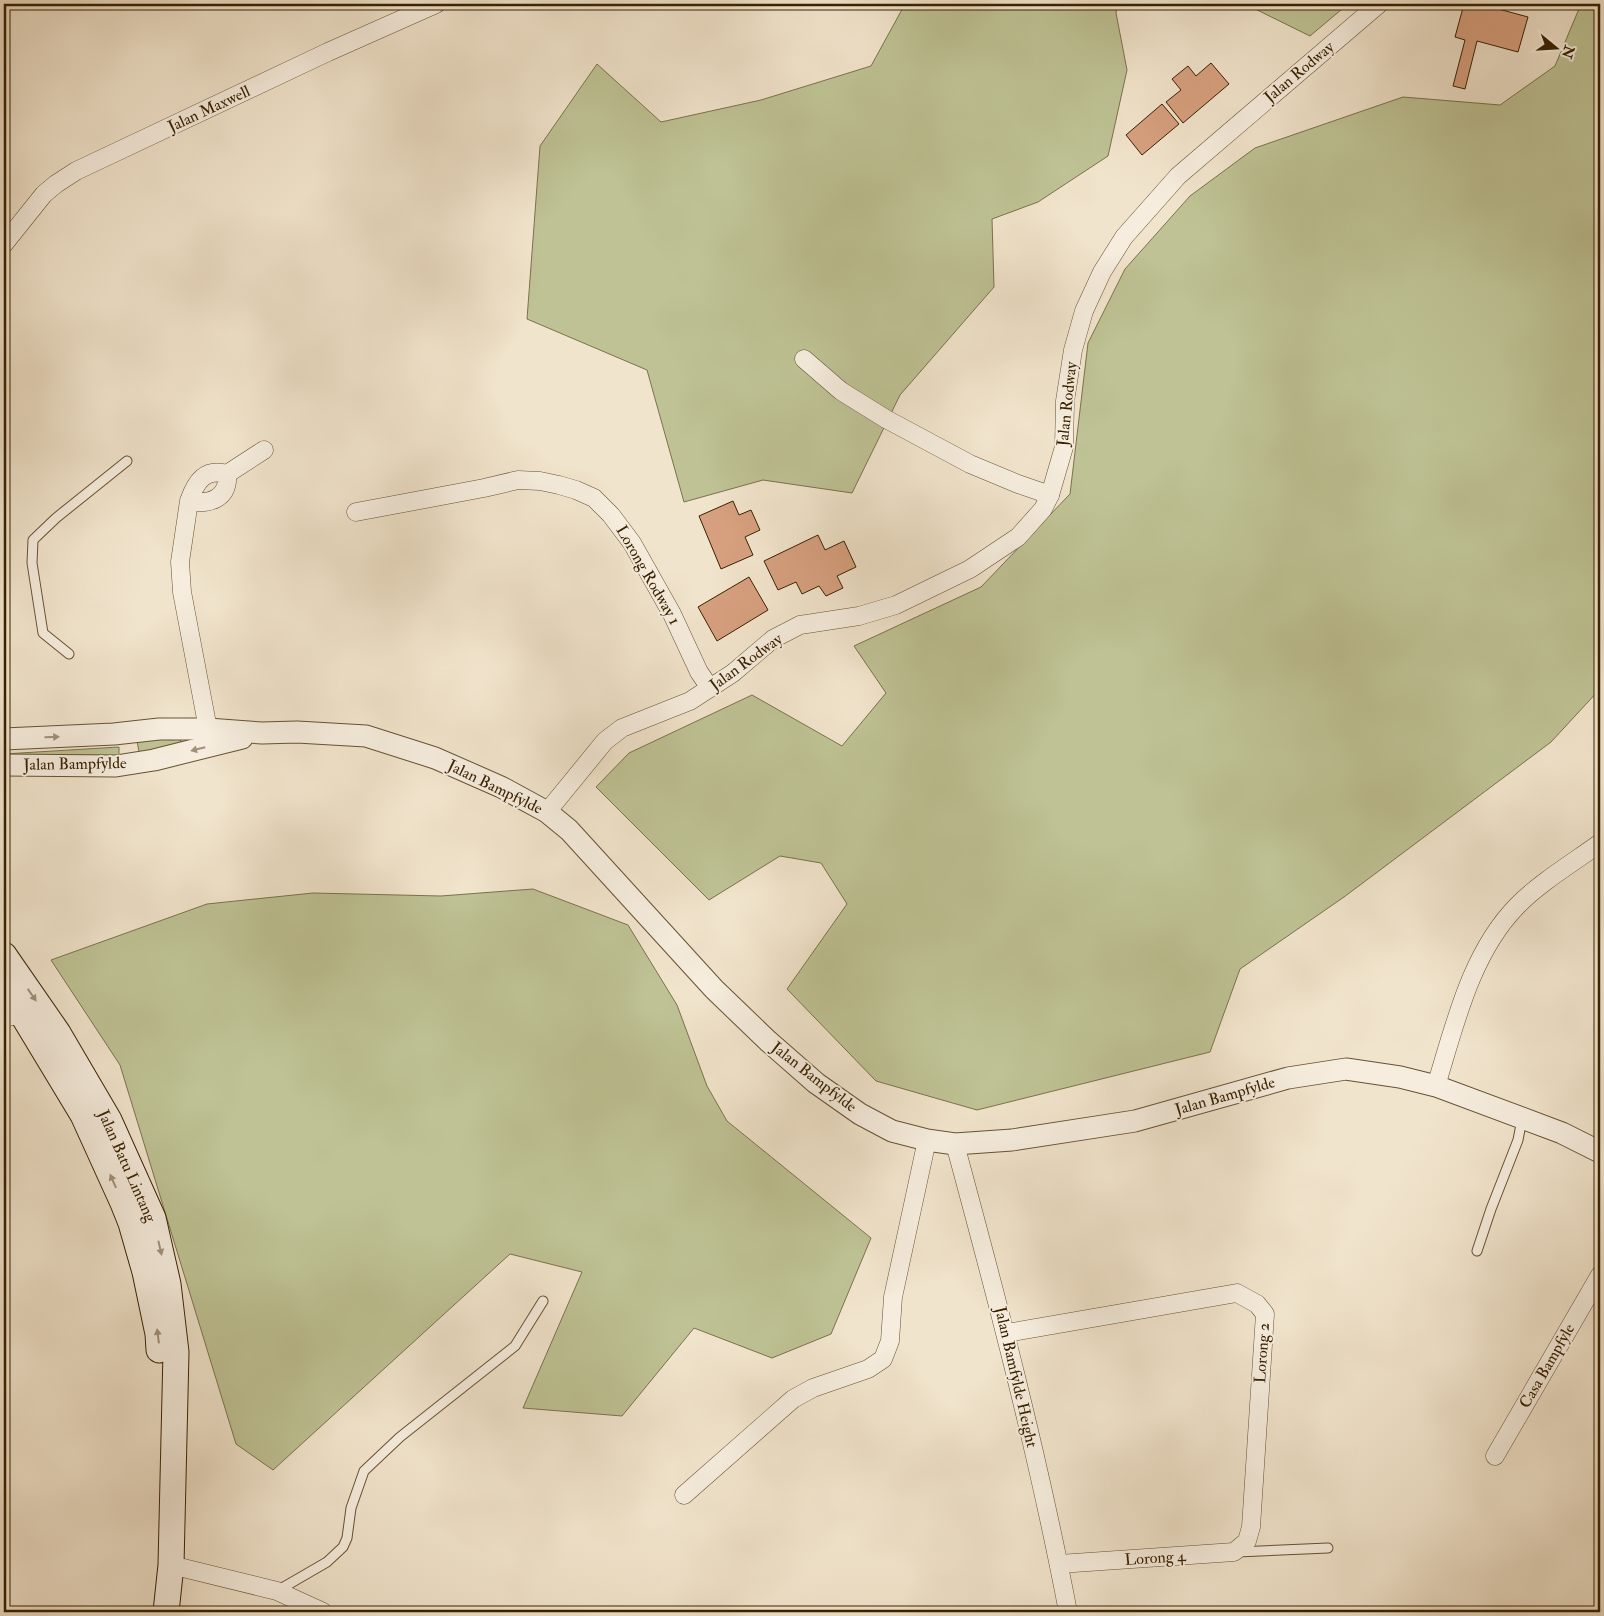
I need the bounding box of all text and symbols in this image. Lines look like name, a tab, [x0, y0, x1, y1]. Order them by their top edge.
north arrow	[1532, 22, 1582, 72]
street label: Jalan Rodway	[1259, 36, 1339, 108]
text: N	[1558, 42, 1578, 61]
street label: Jalan Maxwell	[164, 81, 254, 138]
street label: Jalan Rodway	[1053, 360, 1082, 448]
street label: Lorong Rodway 1	[611, 522, 685, 628]
street label: Jalan Rodway	[705, 628, 788, 696]
one-way arrow	[45, 733, 61, 741]
one-way arrow	[190, 745, 205, 753]
street label: Jalan Bampfylde	[22, 753, 127, 776]
street label: Jalan Bampfylde	[443, 755, 546, 820]
one-way arrow	[27, 988, 37, 1002]
street label: Jalan Bampfylde	[766, 1037, 861, 1118]
street label: Jalan Bampfylde	[1172, 1072, 1278, 1121]
street label: Jalan Batu Lintang	[92, 1106, 161, 1227]
one-way arrow	[109, 1174, 117, 1188]
one-way arrow	[156, 1240, 164, 1255]
street label: Jalan Bamfylde Height	[989, 1304, 1042, 1450]
street label: Casa Bampfyle	[1515, 1320, 1580, 1412]
street label: Lorong 2	[1250, 1322, 1274, 1384]
one-way arrow	[154, 1328, 162, 1344]
street label: Lorong 4	[1124, 1546, 1188, 1570]

